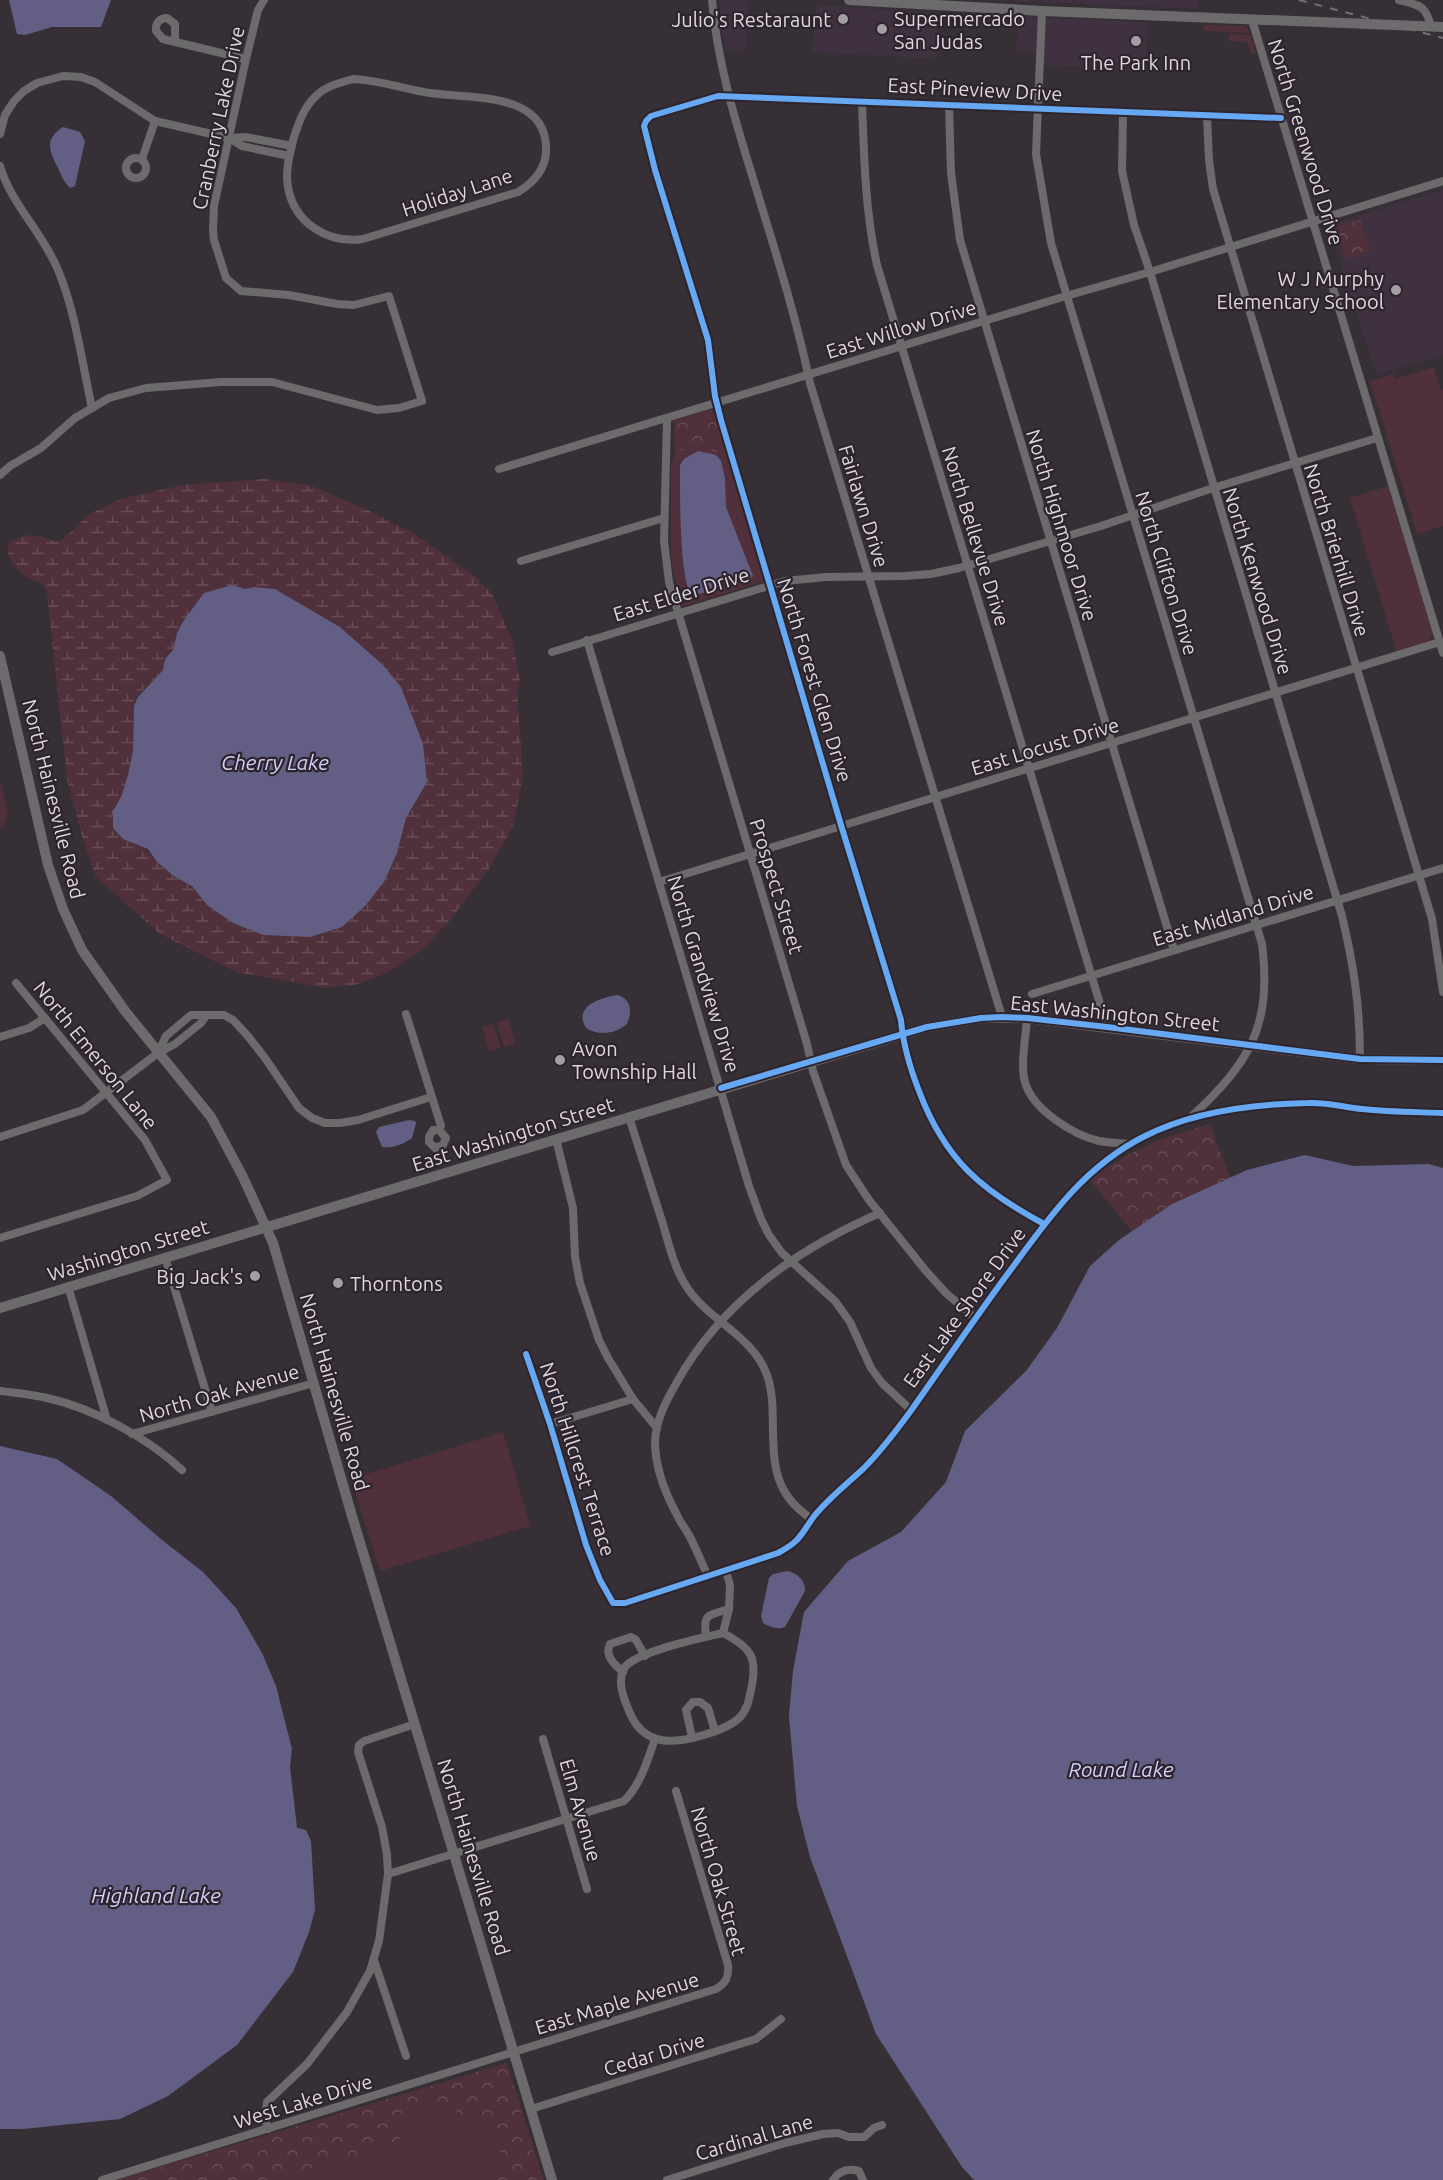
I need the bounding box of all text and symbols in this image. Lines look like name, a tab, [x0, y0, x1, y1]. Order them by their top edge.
place label: Supermercado San Judas	[894, 7, 1025, 53]
place label: Julio's Restaraunt	[672, 8, 831, 31]
marker: Julio's Restaraunt	[836, 12, 850, 26]
marker: Supermercado San Judas	[875, 22, 889, 36]
street label: Cranberry Lake Drive	[187, 24, 249, 212]
marker: The Park Inn	[1129, 34, 1143, 48]
street label: North Greenwood Drive	[1264, 36, 1348, 248]
place label: The Park Inn	[1081, 51, 1191, 74]
street label: East Pineview Drive	[887, 73, 1063, 105]
street label: Holiday Lane	[399, 163, 515, 221]
place label: W J Murphy Elementary School	[1217, 267, 1384, 313]
marker: W J Murphy Elementary School	[1389, 283, 1403, 297]
street label: East Willow Drive	[823, 295, 979, 363]
street label: North Highmoor Drive	[1022, 426, 1102, 624]
street label: Fairlawn Drive	[834, 442, 894, 570]
street label: North Bellevue Drive	[938, 443, 1014, 629]
street label: North Brierhill Drive	[1300, 461, 1374, 639]
street label: North Kenwood Drive	[1219, 485, 1297, 677]
street label: North Clifton Drive	[1131, 488, 1203, 658]
street label: East Elder Drive	[610, 562, 752, 626]
street label: North Forest Glen Drive	[773, 575, 857, 785]
street label: North Hainesville Road	[18, 697, 90, 901]
street label: East Locust Drive	[968, 713, 1122, 779]
water label: Cherry Lake	[221, 750, 329, 774]
street label: Prospect Street	[746, 816, 809, 957]
street label: North Grandview Drive	[663, 873, 745, 1075]
street label: East Midland Drive	[1150, 880, 1316, 950]
street label: North Emerson Lane	[29, 976, 163, 1134]
street label: East Washington Street	[1009, 991, 1221, 1035]
place label: Avon Township Hall	[572, 1037, 697, 1083]
marker: Avon Township Hall	[553, 1053, 567, 1067]
street label: East Washington Street	[409, 1092, 617, 1176]
street label: Washington Street	[44, 1214, 212, 1286]
street label: East Lake Shore Drive	[898, 1222, 1030, 1392]
place label: Big Jack's	[156, 1265, 243, 1288]
marker: Big Jack's	[248, 1269, 262, 1283]
place label: Thorntons	[350, 1272, 443, 1295]
marker: Thorntons	[331, 1276, 345, 1290]
street label: North Hainesville Road	[296, 1291, 374, 1493]
street label: North Oak Avenue	[136, 1359, 302, 1427]
street label: North Hillcrest Terrace	[536, 1359, 620, 1559]
street label: North Hainesville Road	[433, 1756, 515, 1958]
street label: Elm Avenue	[555, 1756, 607, 1864]
water label: Round Lake	[1068, 1757, 1174, 1781]
street label: North Oak Street	[687, 1804, 751, 1958]
water label: Highland Lake	[91, 1883, 221, 1907]
street label: East Maple Avenue	[532, 1967, 702, 2039]
street label: Cedar Drive	[601, 2028, 707, 2080]
street label: West Lake Drive	[231, 2069, 375, 2133]
street label: Cardinal Lane	[693, 2109, 815, 2165]

